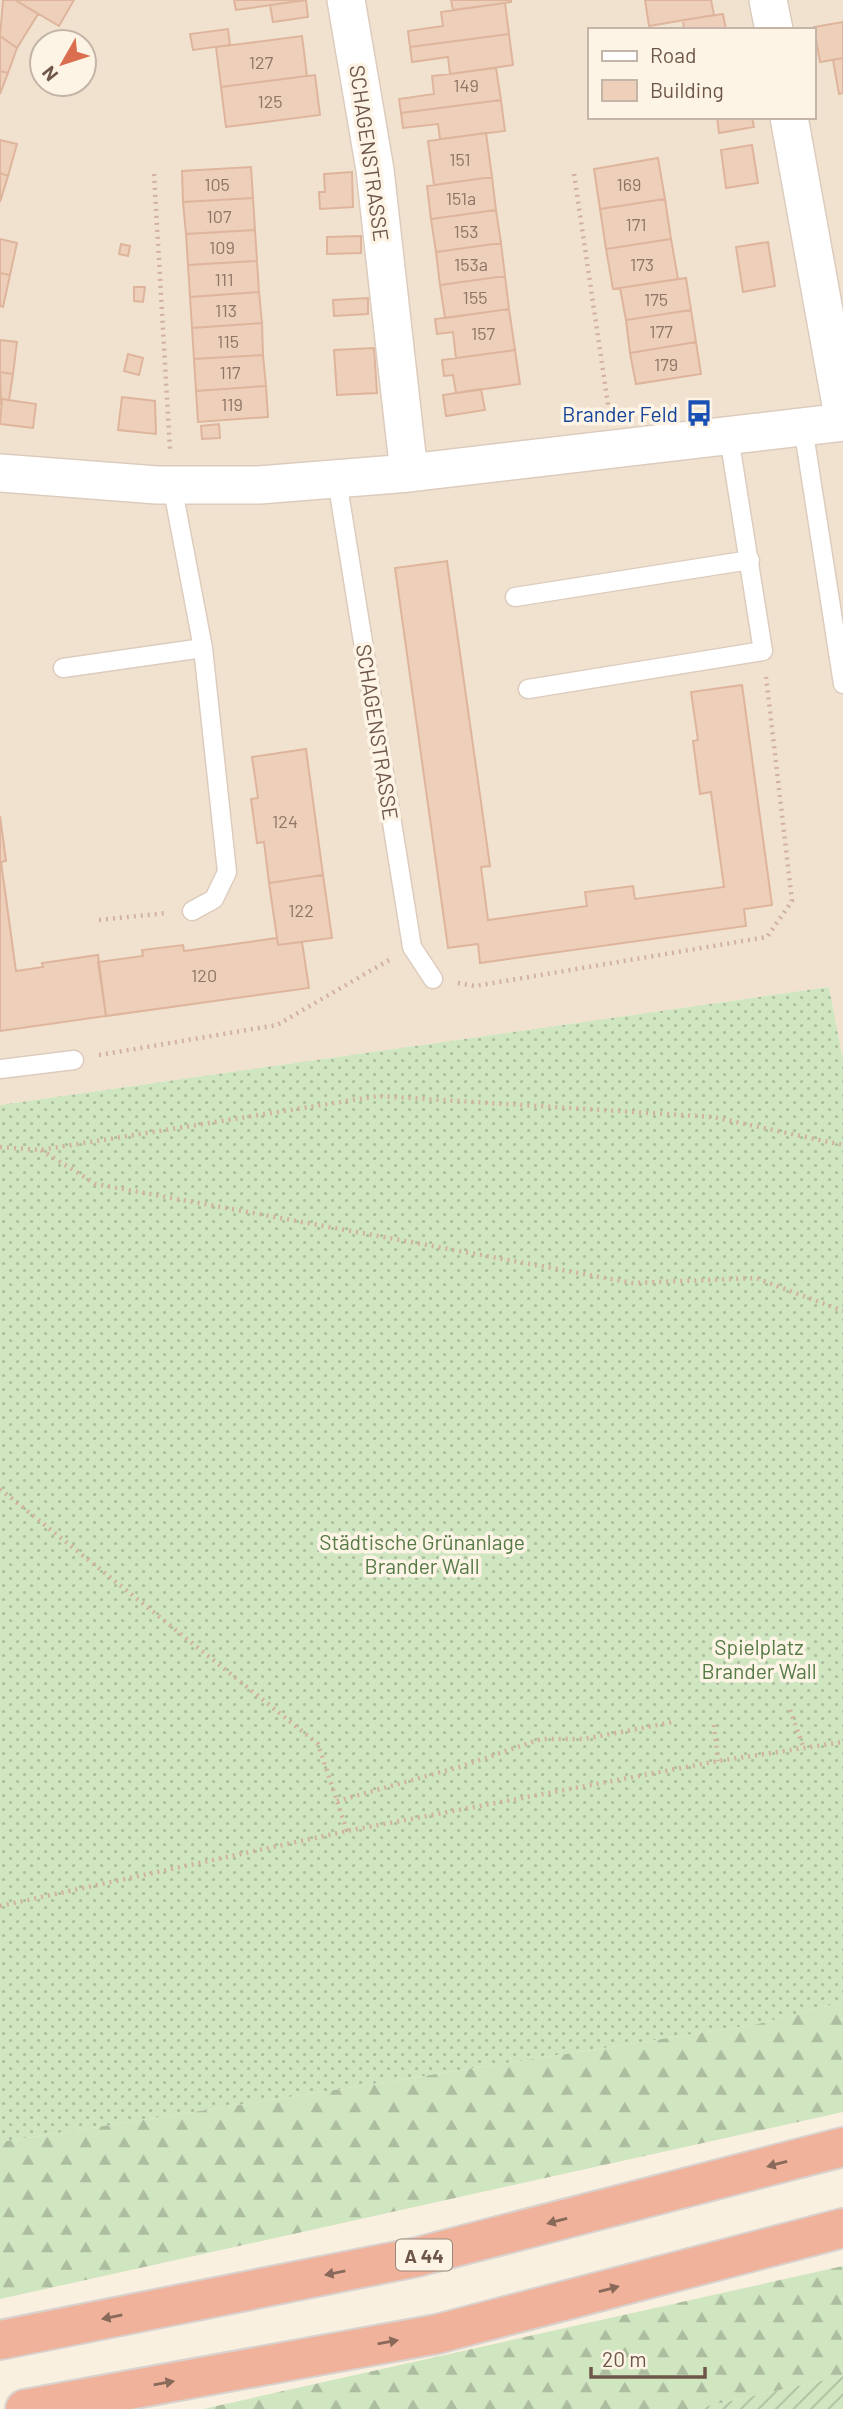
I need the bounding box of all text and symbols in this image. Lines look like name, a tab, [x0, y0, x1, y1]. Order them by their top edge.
north arrow	[28, 28, 98, 98]
legend	[588, 28, 815, 119]
text: Road	[650, 42, 696, 67]
house number: 127	[249, 51, 274, 73]
text: N	[36, 62, 62, 86]
street label: SCHAGENSTRASSE	[345, 63, 395, 243]
house number: 149	[453, 74, 479, 96]
text: Building	[650, 77, 724, 102]
house number: 125	[257, 90, 283, 112]
house number: 151	[449, 148, 471, 170]
house number: 105	[204, 173, 230, 195]
house number: 169	[617, 173, 641, 195]
house number: 151a	[446, 187, 476, 209]
house number: 107	[207, 205, 232, 227]
house number: 171	[625, 213, 647, 235]
house number: 153	[454, 220, 478, 242]
house number: 109	[209, 236, 235, 258]
house number: 153a	[454, 253, 488, 275]
house number: 173	[630, 253, 654, 275]
house number: 111	[214, 268, 234, 290]
house number: 155	[463, 286, 487, 308]
house number: 175	[644, 288, 668, 310]
house number: 113	[215, 299, 237, 321]
house number: 177	[649, 320, 673, 342]
house number: 157	[471, 322, 496, 344]
house number: 115	[217, 330, 239, 352]
house number: 179	[654, 353, 678, 375]
house number: 117	[219, 361, 241, 383]
house number: 119	[221, 393, 243, 415]
bus stop icon: Brander Feld	[684, 398, 714, 428]
place label: Brander Feld	[562, 401, 678, 426]
street label: SCHAGENSTRASSE	[352, 642, 404, 822]
house number: 124	[272, 810, 298, 832]
house number: 122	[288, 899, 314, 921]
house number: 120	[191, 964, 217, 986]
park label: Städtische Grünanlage Brander Wall	[319, 1529, 525, 1578]
park label: Spielplatz Brander Wall	[702, 1634, 817, 1683]
one-way arrow	[766, 2159, 788, 2170]
one-way arrow	[546, 2216, 568, 2227]
road number: A 44	[396, 2240, 452, 2270]
one-way arrow	[324, 2268, 346, 2279]
one-way arrow	[598, 2283, 620, 2294]
one-way arrow	[101, 2312, 123, 2323]
scale bar	[591, 2336, 705, 2380]
one-way arrow	[377, 2337, 399, 2348]
text: 20 m	[602, 2346, 647, 2371]
one-way arrow	[153, 2378, 175, 2389]

